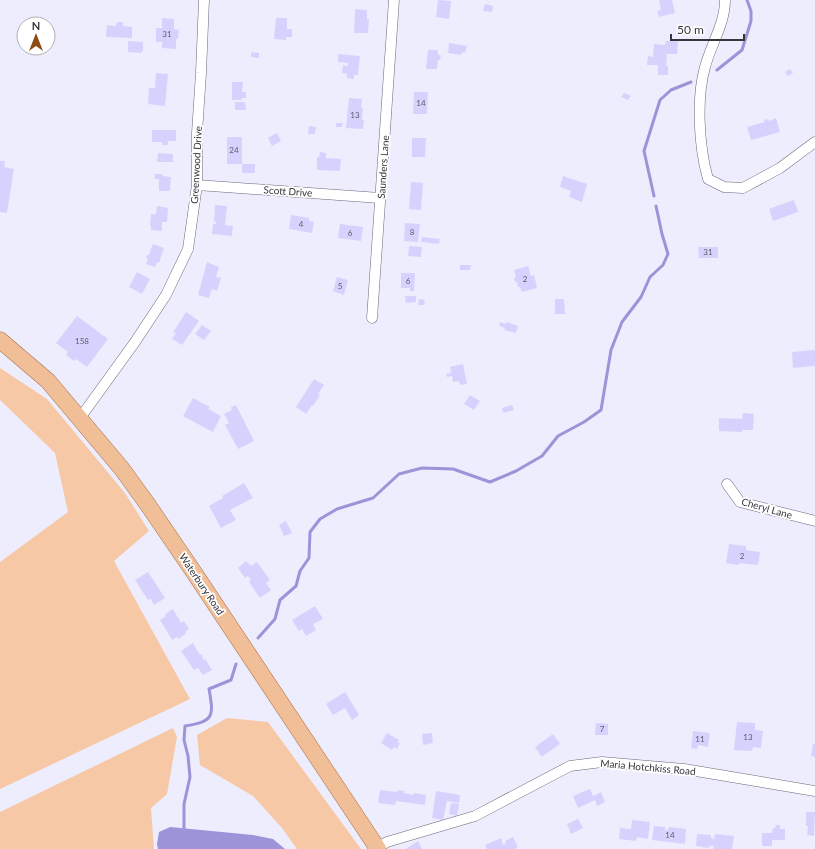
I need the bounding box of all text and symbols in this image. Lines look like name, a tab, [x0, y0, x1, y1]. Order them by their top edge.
north arrow	[16, 16, 56, 56]
scale bar	[671, 16, 744, 42]
text: N	[32, 19, 40, 32]
text: 50 m	[677, 22, 704, 37]
house number: 31	[162, 29, 172, 39]
house number: 14	[416, 98, 426, 108]
house number: 13	[350, 110, 360, 120]
street label: Greenwood Drive	[188, 126, 204, 204]
street label: Saunders Lane	[375, 135, 391, 199]
house number: 24	[229, 145, 239, 155]
street label: Scott Drive	[263, 183, 313, 199]
house number: 4	[299, 219, 304, 229]
house number: 8	[410, 227, 415, 237]
house number: 6	[348, 228, 353, 238]
house number: 31	[703, 247, 713, 257]
house number: 2	[523, 274, 528, 284]
house number: 6	[406, 276, 411, 286]
house number: 5	[338, 281, 343, 291]
house number: 158	[75, 336, 89, 346]
street label: Cheryl Lane	[740, 495, 794, 521]
street label: Waterbury Road	[177, 551, 227, 617]
house number: 2	[740, 551, 745, 561]
house number: 7	[600, 724, 605, 734]
house number: 13	[743, 732, 753, 742]
house number: 11	[695, 734, 705, 744]
street label: Maria Hotchkiss Road	[600, 757, 696, 777]
house number: 14	[665, 830, 675, 840]

